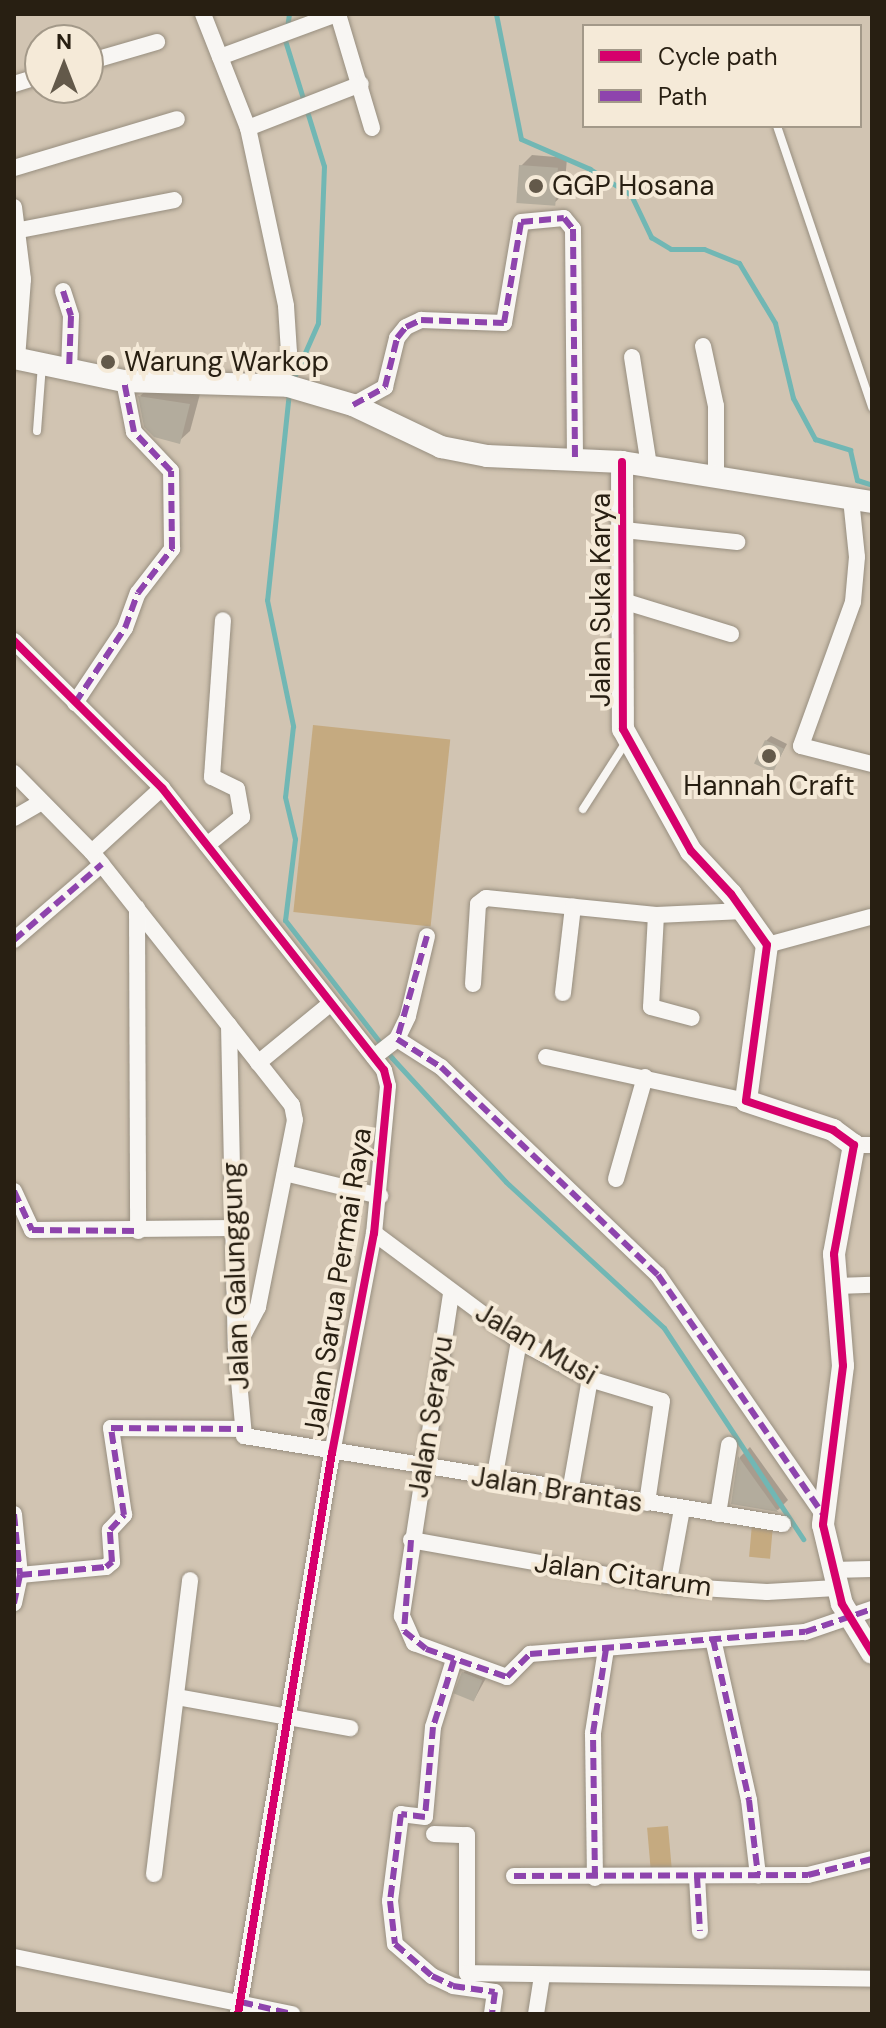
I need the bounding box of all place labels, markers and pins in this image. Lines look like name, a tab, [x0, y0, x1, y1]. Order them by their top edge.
place label: GGP Hosana	[552, 169, 714, 203]
marker: GGP Hosana	[527, 177, 545, 195]
place label: Warung Warkop	[124, 345, 329, 379]
marker: Warung Warkop	[99, 353, 117, 371]
marker: Hannah Craft	[760, 747, 778, 765]
place label: Hannah Craft	[683, 769, 855, 803]

